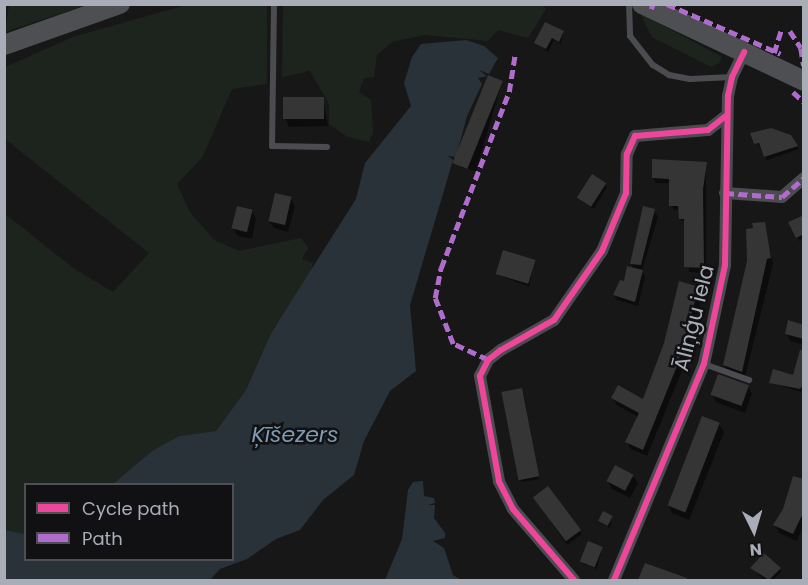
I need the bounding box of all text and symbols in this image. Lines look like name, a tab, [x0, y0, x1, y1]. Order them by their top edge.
street label: Āliņģu iela	[669, 262, 719, 374]
water label: Ķīšezers	[251, 422, 339, 448]
legend	[24, 483, 234, 561]
text: Cycle path	[82, 496, 180, 521]
north arrow	[724, 501, 784, 561]
text: Path	[82, 526, 123, 551]
text: N	[749, 537, 763, 561]

